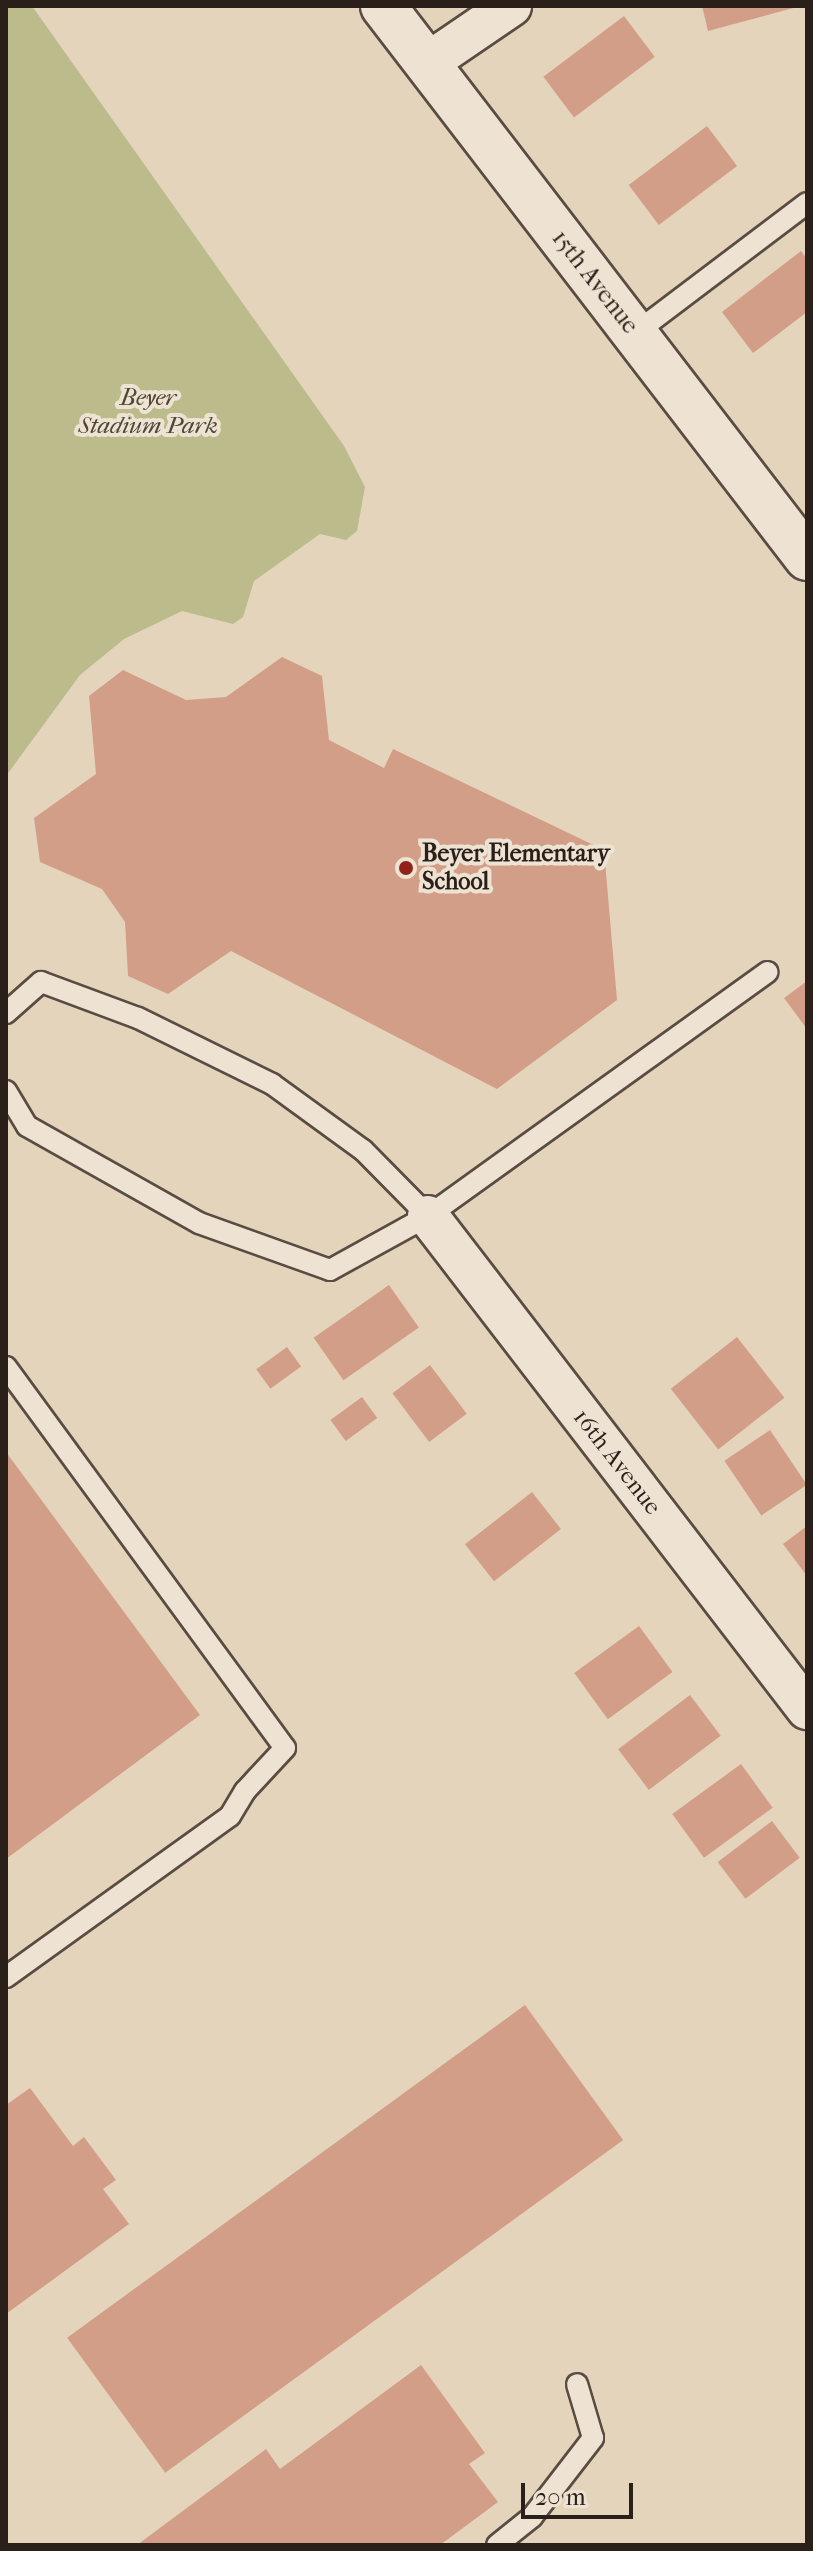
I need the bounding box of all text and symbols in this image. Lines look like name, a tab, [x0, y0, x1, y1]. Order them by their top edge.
street label: 15th Avenue	[546, 224, 644, 340]
park label: Beyer Stadium Park	[78, 384, 218, 440]
place label: Beyer Elementary School	[422, 840, 610, 896]
marker: Beyer Elementary School	[397, 859, 415, 877]
street label: 16th Avenue	[567, 1403, 667, 1521]
scale bar	[525, 2467, 637, 2517]
text: 20 m	[535, 2483, 586, 2511]

